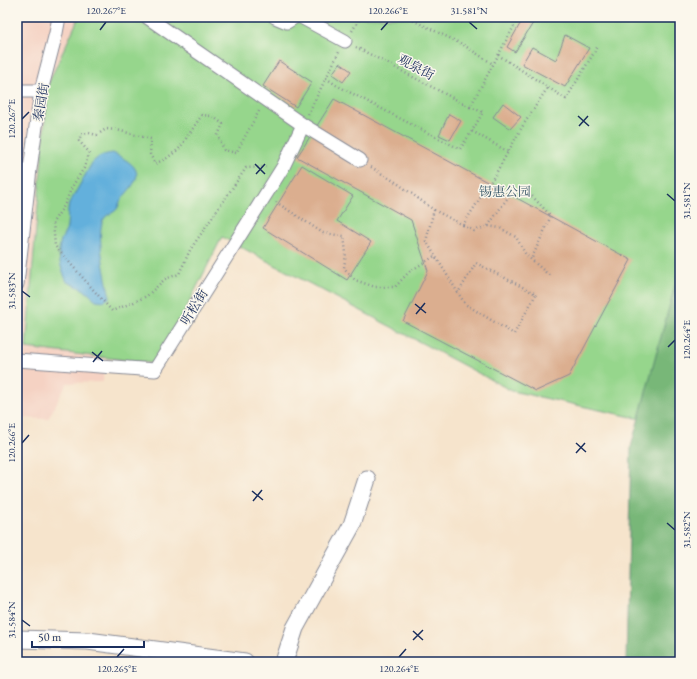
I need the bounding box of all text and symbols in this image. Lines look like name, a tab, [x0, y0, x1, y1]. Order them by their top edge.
text: 120.267°E	[86, 4, 126, 17]
text: 120.266°E	[368, 4, 408, 17]
text: 31.581°N	[450, 4, 488, 17]
street label: 观泉街	[395, 50, 437, 84]
street label: 秦园街	[29, 81, 53, 123]
text: 120.267°E	[5, 99, 18, 139]
text: 31.581°N	[680, 182, 693, 220]
park label: 锡惠公园	[479, 183, 531, 200]
text: 31.583°N	[5, 272, 18, 310]
street label: 听松街	[176, 286, 212, 328]
text: 120.264°E	[680, 320, 693, 360]
text: 120.266°E	[5, 423, 18, 463]
text: 31.582°N	[680, 511, 693, 549]
text: 31.584°N	[5, 601, 18, 639]
scale bar	[32, 623, 144, 649]
text: 50 m	[38, 629, 62, 645]
text: 120.265°E	[97, 662, 137, 675]
text: 120.264°E	[379, 662, 419, 675]

